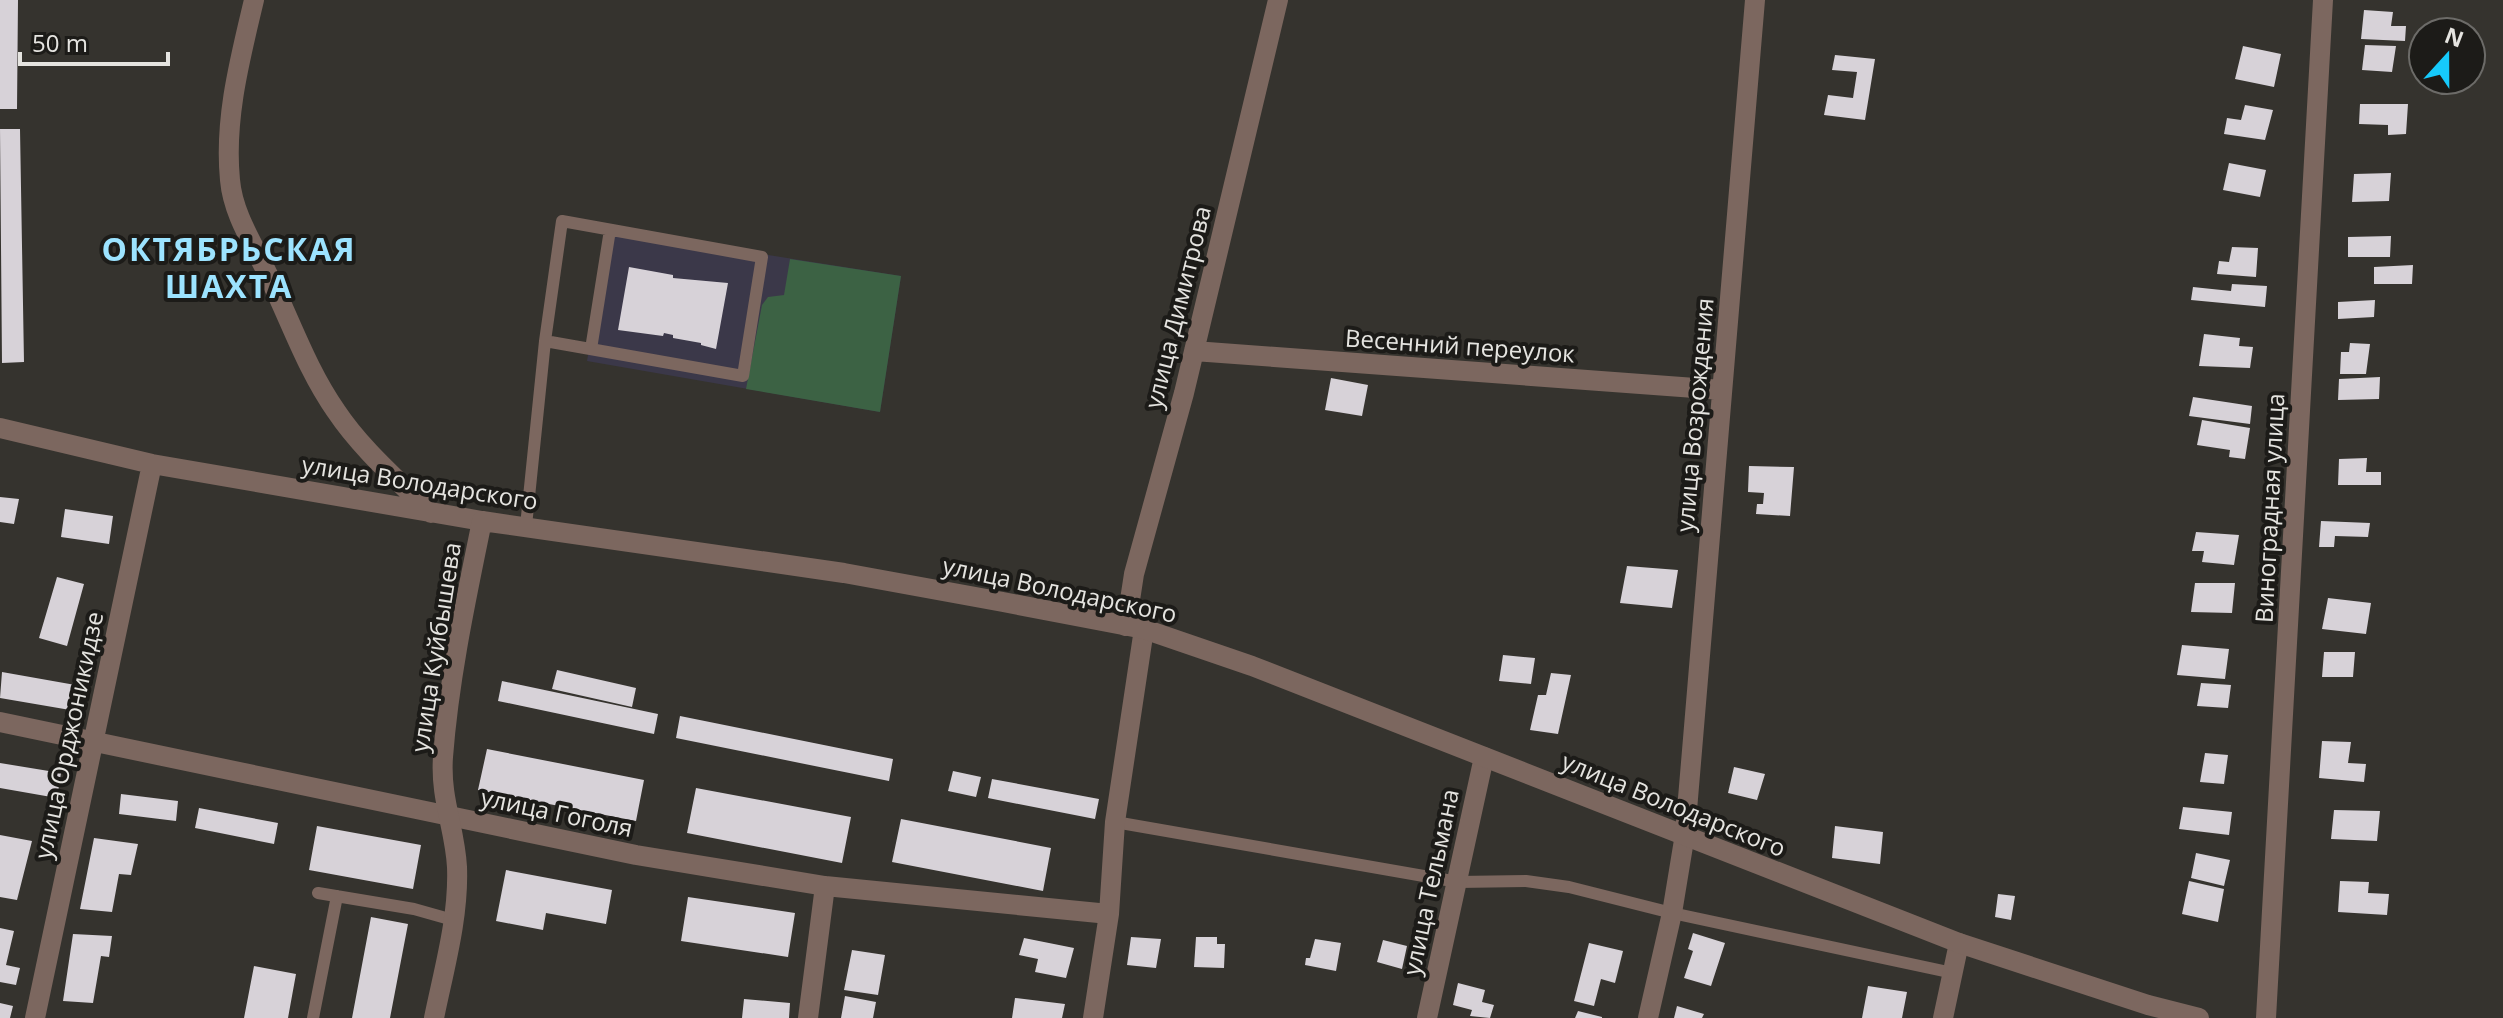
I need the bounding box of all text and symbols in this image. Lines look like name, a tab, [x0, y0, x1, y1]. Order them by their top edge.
scale bar	[20, 16, 168, 66]
north arrow	[2407, 16, 2487, 96]
text: N	[2441, 19, 2468, 54]
text: 50 m	[32, 26, 88, 59]
street label: улица Димитрова	[1136, 202, 1218, 412]
district label: ОКТЯБРЬСКАЯ ШАХТА	[102, 227, 356, 307]
street label: улица Возрождения	[1667, 297, 1721, 533]
street label: Весенний переулок	[1344, 321, 1577, 370]
street label: Виноградная улица	[2247, 392, 2291, 624]
street label: улица Володарского	[300, 447, 540, 517]
street label: улица Куйбышева	[402, 540, 468, 754]
street label: улица Володарского	[940, 548, 1180, 630]
street label: улица Орджоникидзе	[26, 608, 110, 862]
street label: улица Володарского	[1557, 744, 1791, 864]
street label: улица Гоголя	[478, 780, 636, 844]
street label: улица Тельмана	[1394, 786, 1466, 978]

